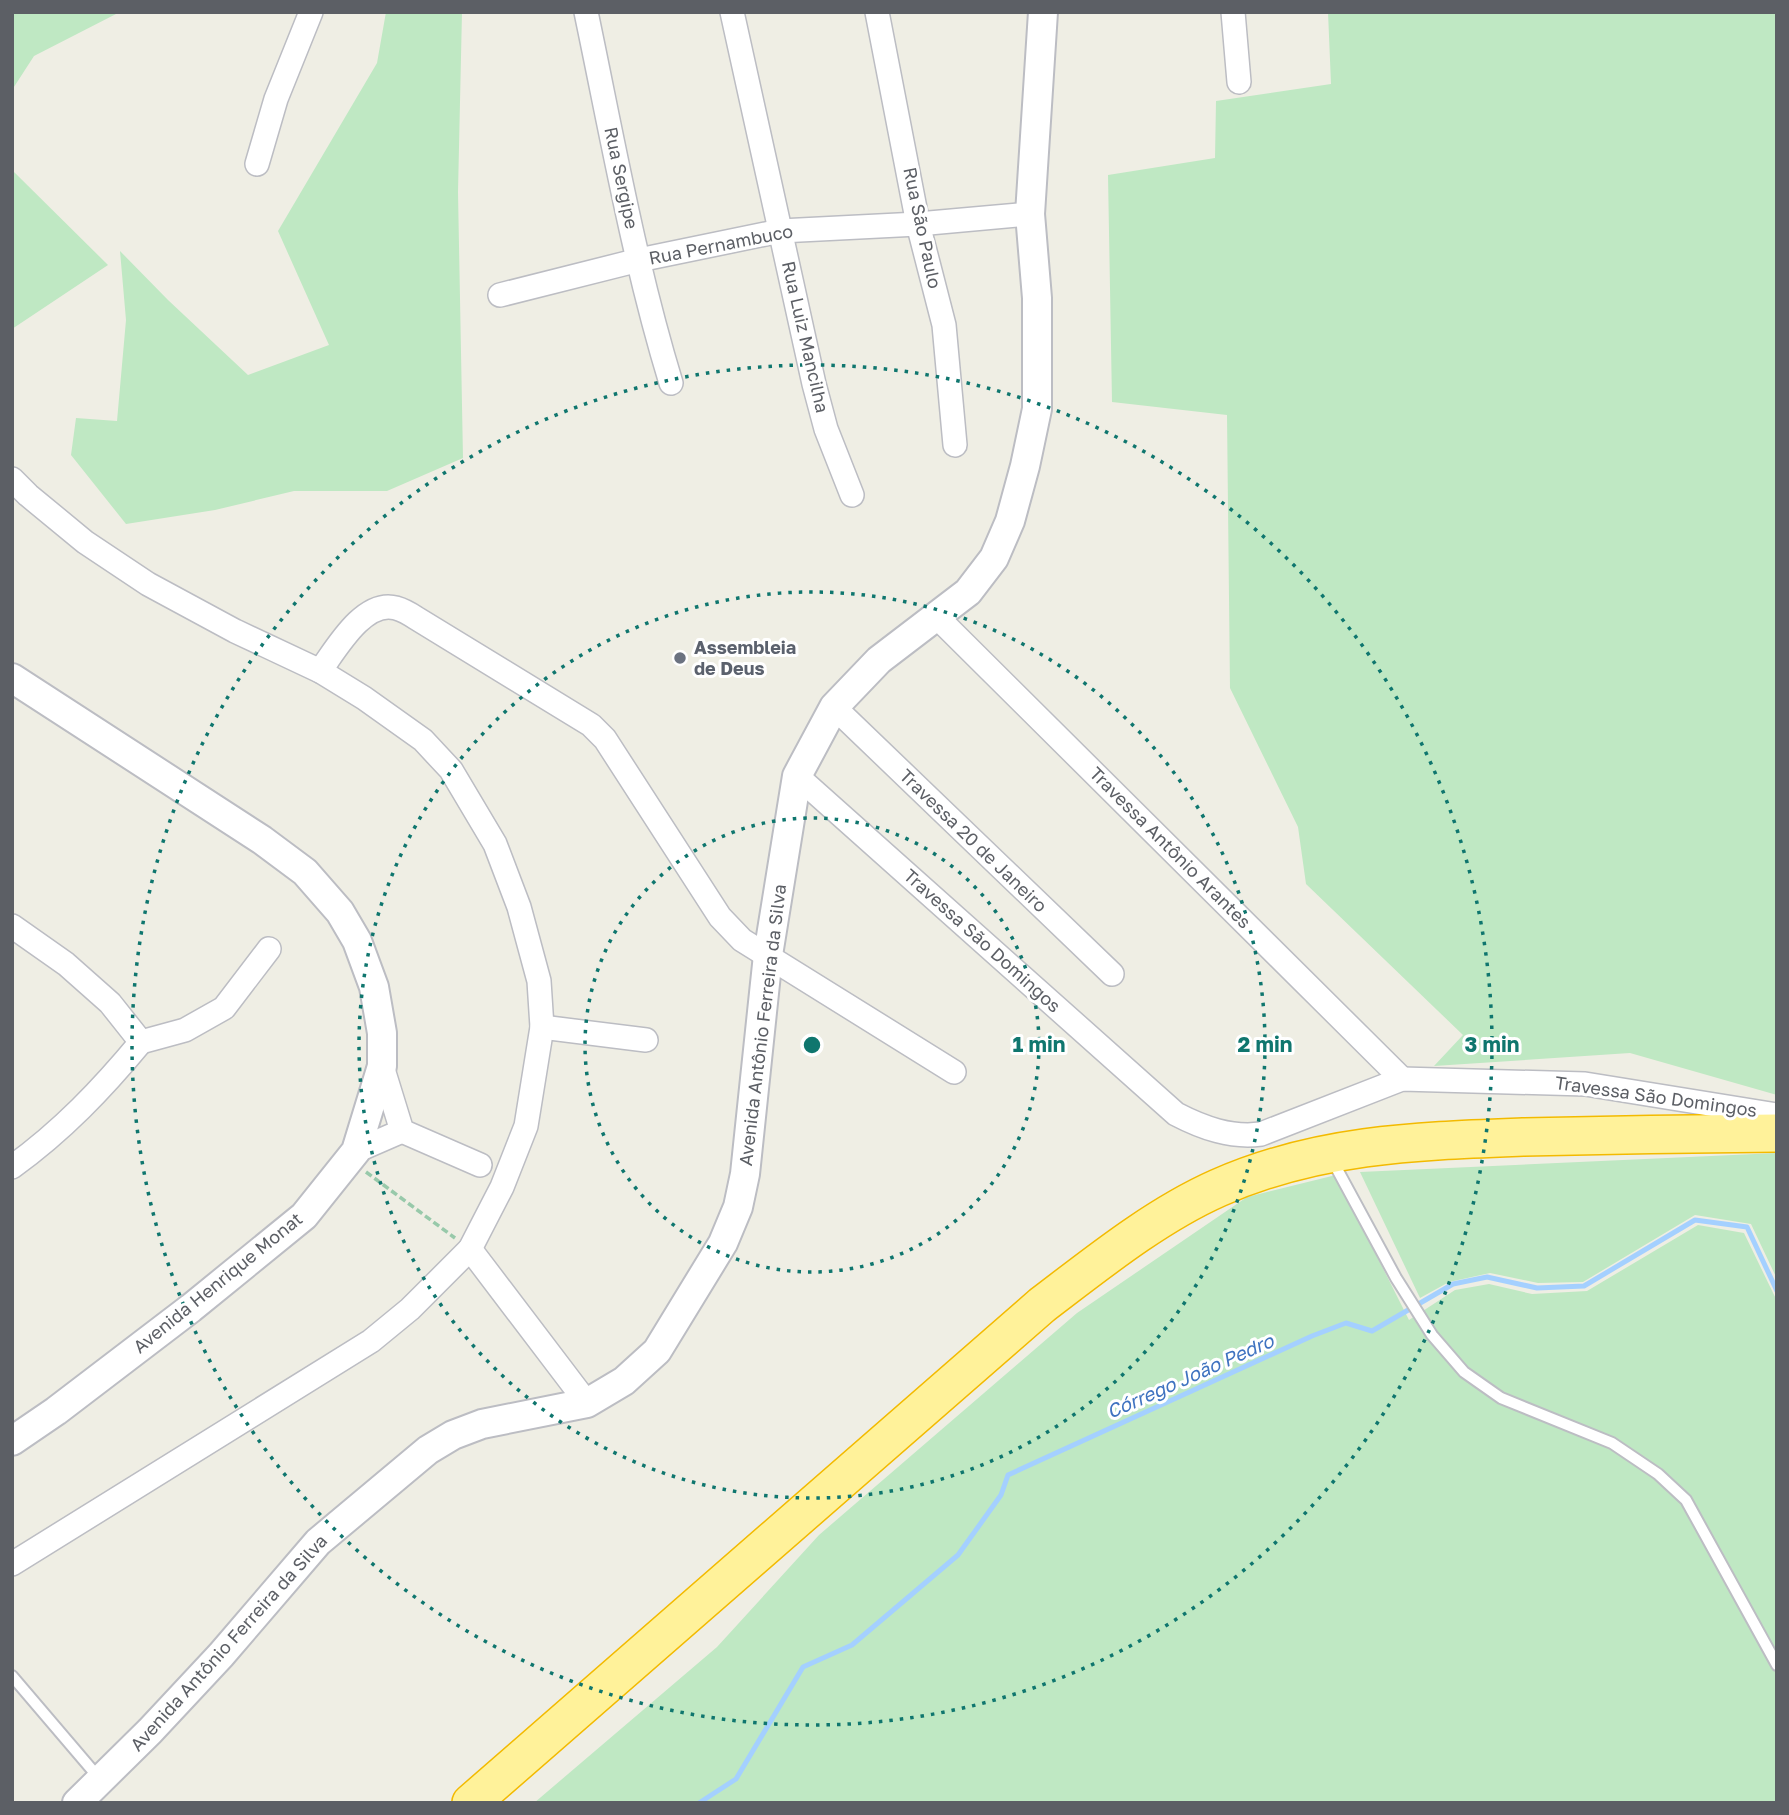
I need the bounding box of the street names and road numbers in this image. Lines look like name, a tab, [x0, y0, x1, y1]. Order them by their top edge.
street label: Rua Sergipe	[600, 125, 644, 231]
street label: Rua São Paulo	[899, 165, 947, 290]
street label: Rua Pernambuco	[647, 219, 795, 269]
street label: Rua Luiz Mancilha	[778, 259, 834, 415]
street label: Travessa Antônio Arantes	[1085, 762, 1256, 933]
street label: Travessa 20 de Janeiro	[895, 764, 1052, 916]
street label: Travessa São Domingos	[900, 864, 1066, 1017]
street label: Avenida Antônio Ferreira da Silva	[734, 883, 790, 1167]
street label: Travessa São Domingos	[1554, 1071, 1759, 1121]
street label: Avenida Henrique Monat	[128, 1207, 306, 1357]
street label: Avenida Antônio Ferreira da Silva	[125, 1530, 331, 1755]

